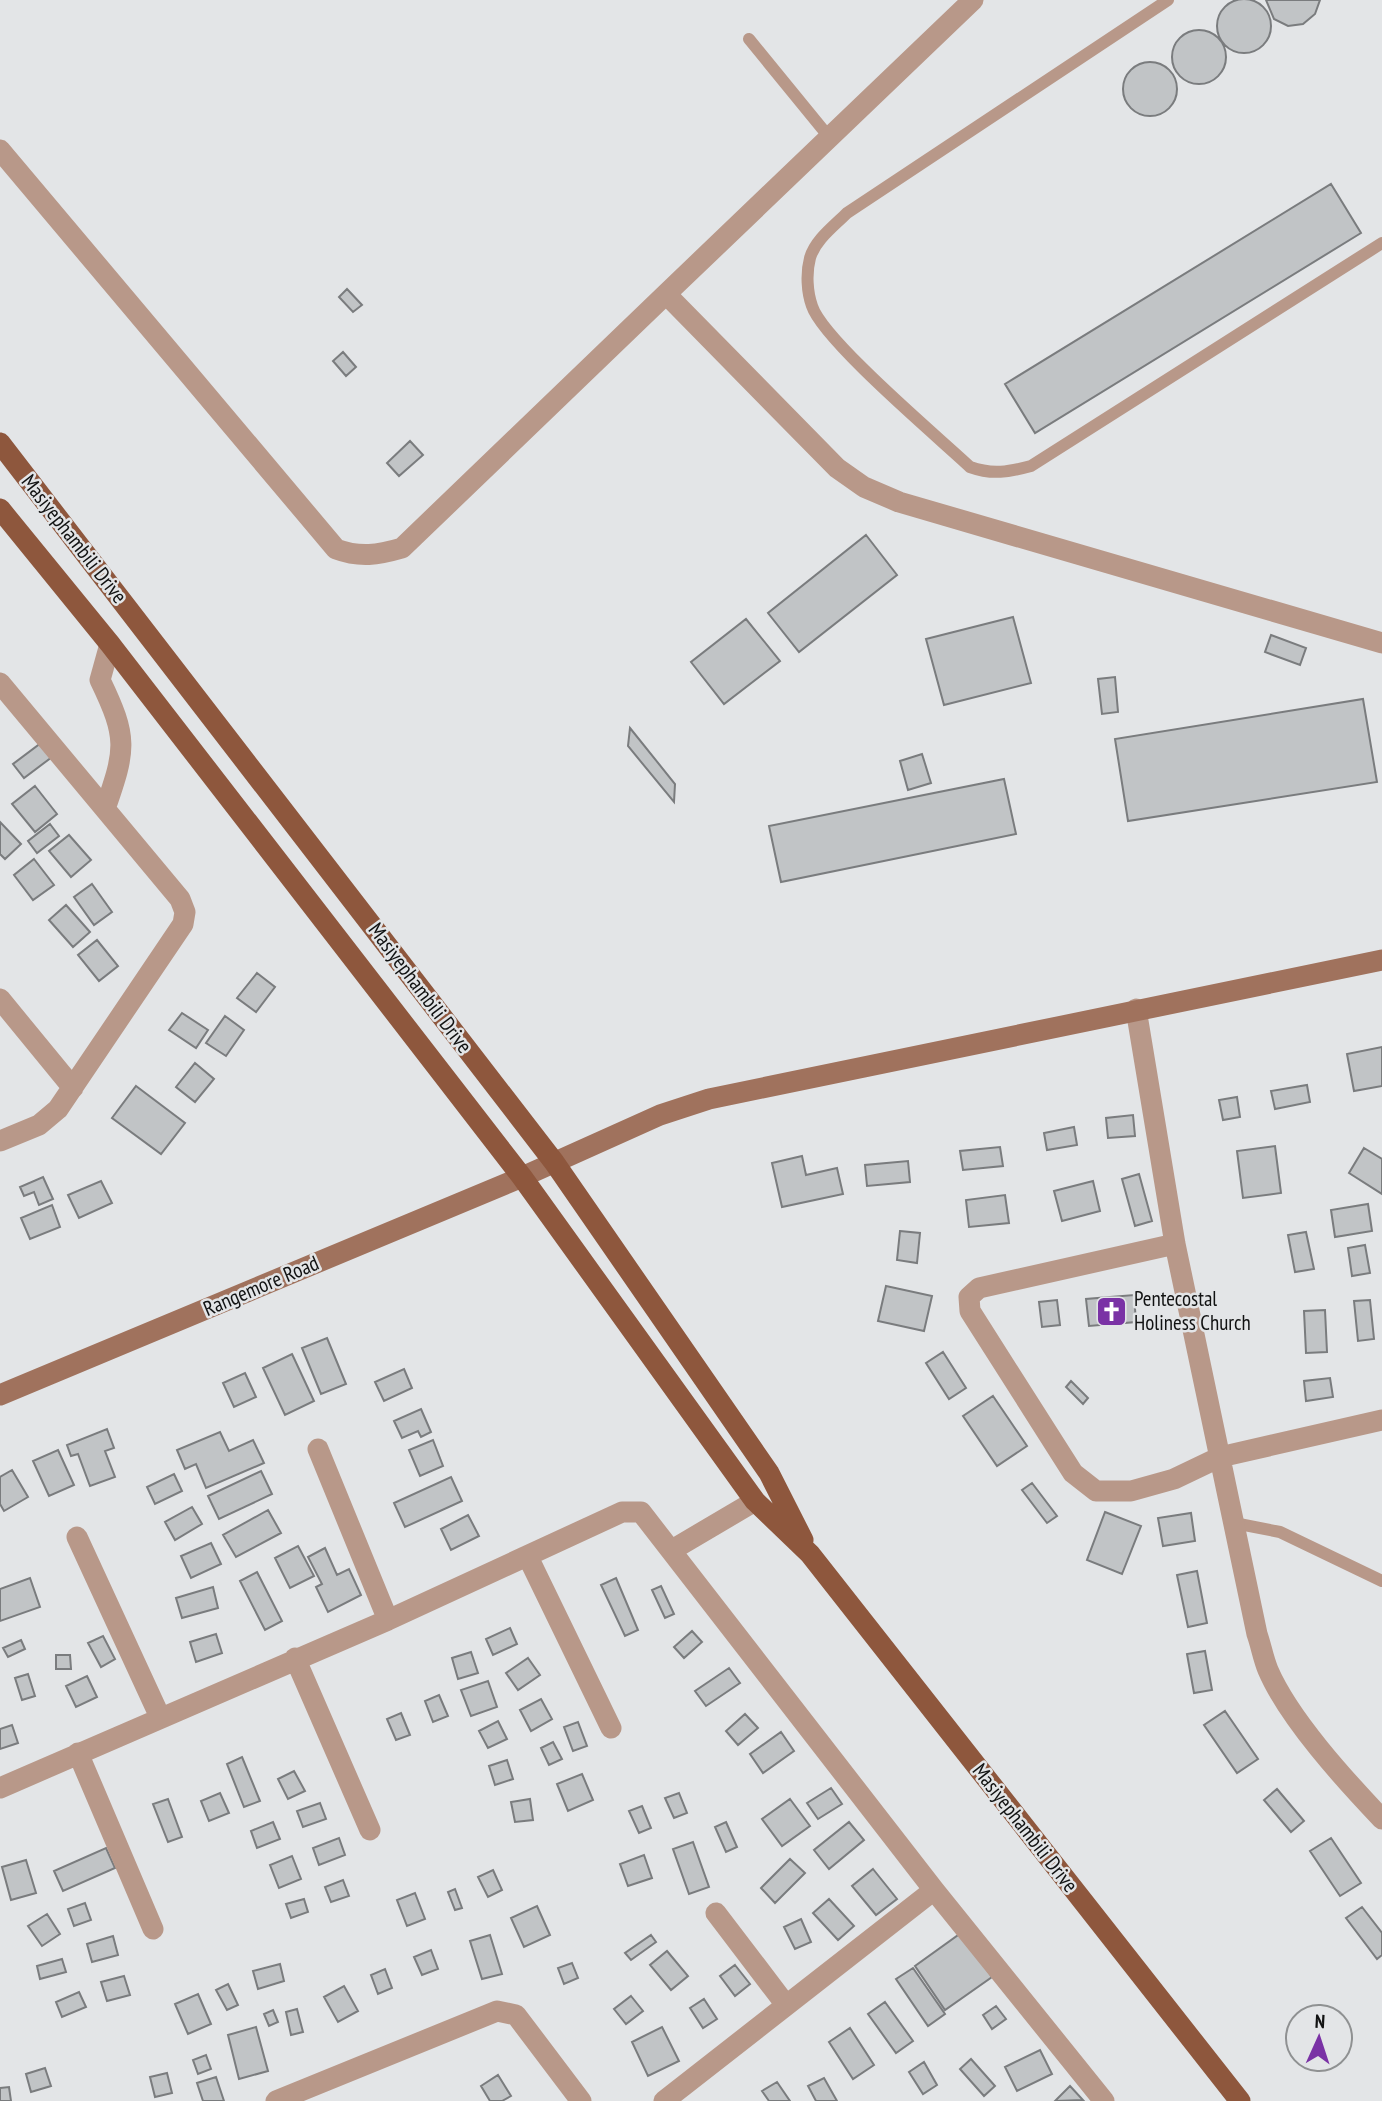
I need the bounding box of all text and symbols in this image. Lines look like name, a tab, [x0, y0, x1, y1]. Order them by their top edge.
street label: Masiyephambili Drive	[16, 469, 133, 609]
street label: Masiyephambili Drive	[363, 917, 478, 1058]
street label: Rangemore Road	[199, 1249, 323, 1322]
place label: Pentecostal Holiness Church	[1134, 1285, 1251, 1336]
church icon: Pentecostal Holiness Church	[1094, 1294, 1128, 1328]
street label: Masiyephambili Drive	[967, 1758, 1084, 1898]
north arrow	[1284, 2003, 1354, 2073]
text: N	[1314, 2009, 1326, 2033]

